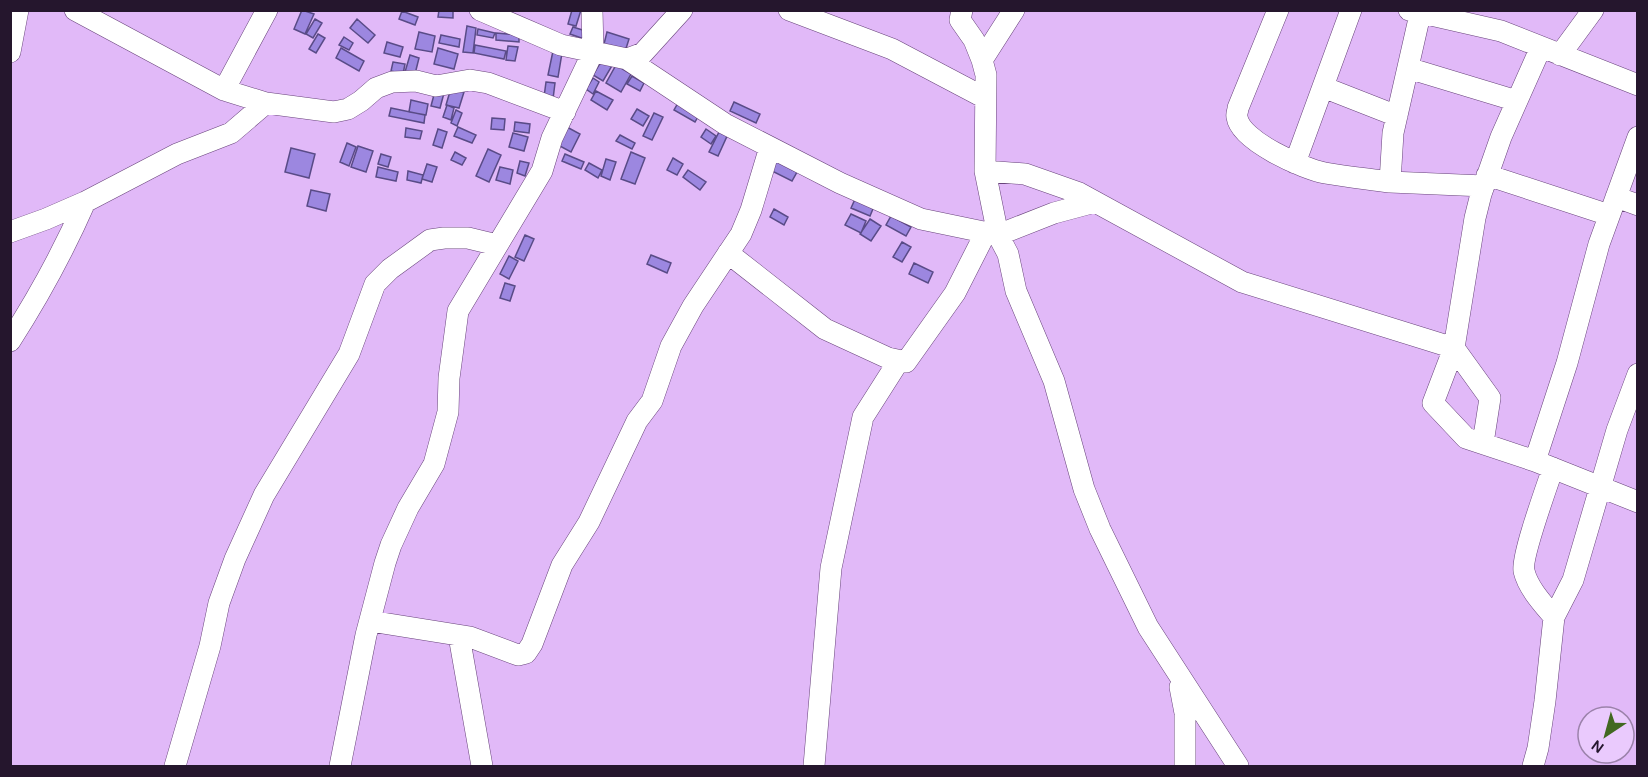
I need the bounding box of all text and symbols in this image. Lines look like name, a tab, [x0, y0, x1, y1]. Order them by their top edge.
north arrow	[1576, 705, 1636, 765]
text: N	[1587, 736, 1608, 758]

